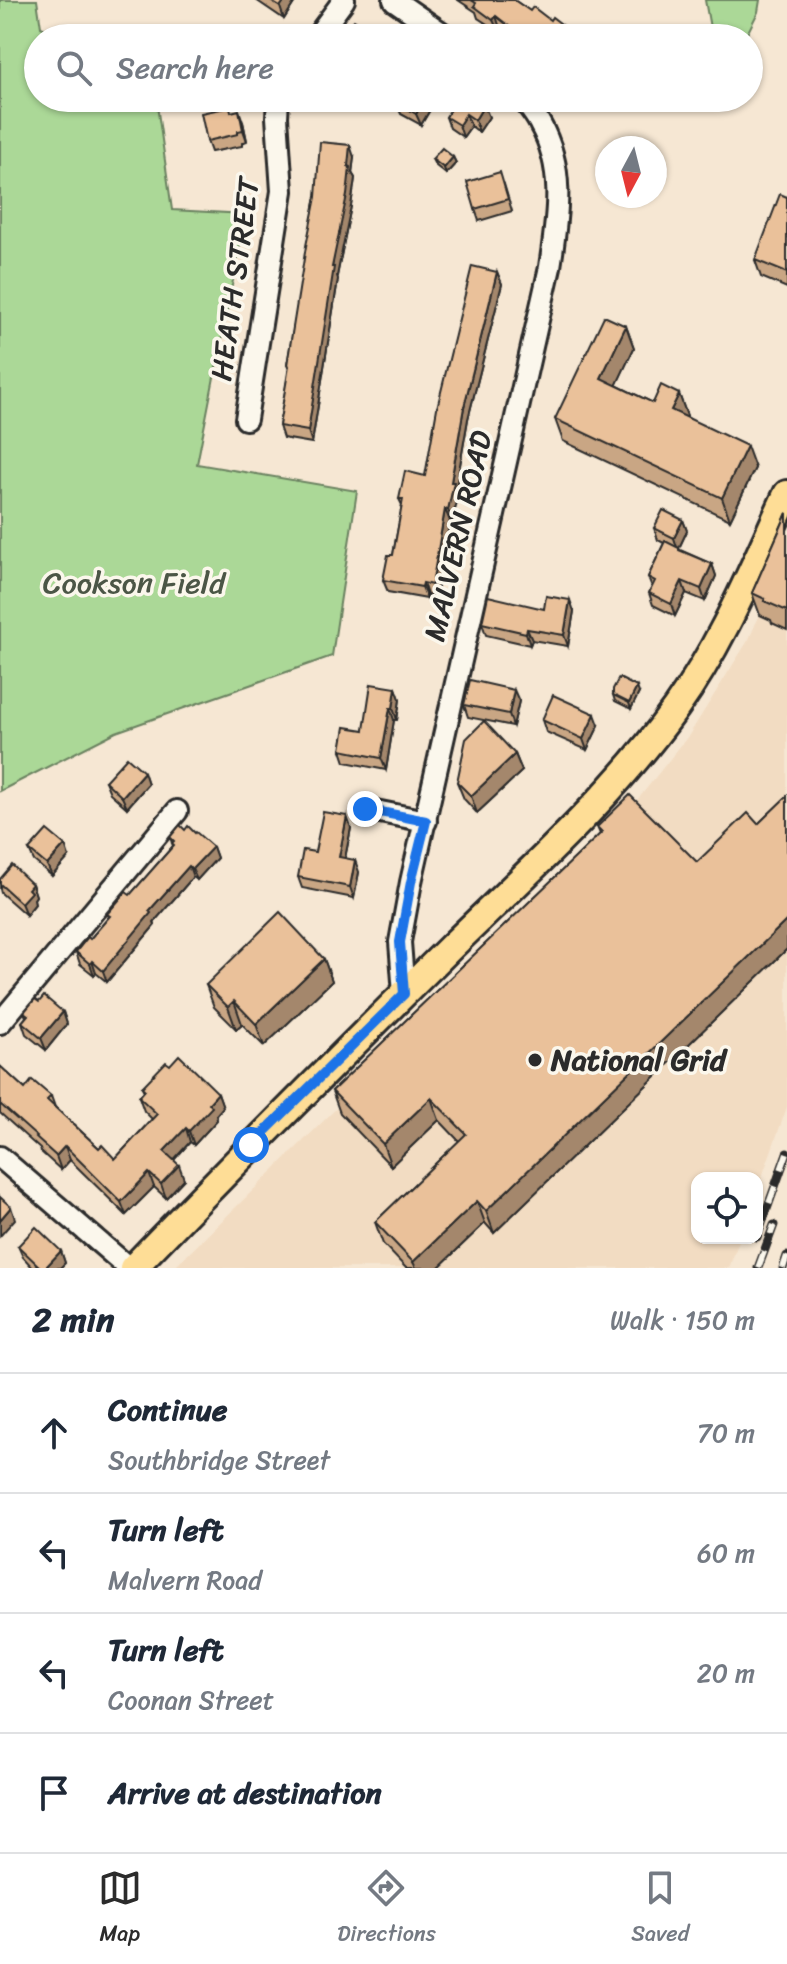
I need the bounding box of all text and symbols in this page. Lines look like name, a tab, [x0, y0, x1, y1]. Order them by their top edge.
search box	[24, 24, 763, 112]
text: Search here	[116, 41, 274, 95]
icon: search	[52, 46, 96, 90]
north arrow	[595, 136, 667, 208]
street label: HEATH STREET	[194, 171, 276, 384]
street label: MALVERN ROAD	[408, 425, 508, 647]
park label: Cookson Field	[43, 556, 227, 610]
route end	[347, 791, 383, 827]
place label: National Grid	[550, 1033, 728, 1087]
marker: National Grid	[526, 1051, 544, 1069]
route start	[233, 1127, 269, 1163]
map controls	[691, 1172, 763, 1244]
button: locate	[691, 1172, 763, 1244]
text: 2 min	[32, 1290, 114, 1350]
text: Walk · 150 m	[610, 1297, 755, 1343]
text: Continue	[108, 1383, 227, 1437]
text: 70 m	[697, 1410, 755, 1456]
icon: ahead	[32, 1411, 76, 1455]
text: Southbridge Street	[108, 1437, 330, 1483]
text: Turn left	[108, 1503, 224, 1557]
text: 60 m	[697, 1530, 755, 1576]
icon: left	[32, 1531, 76, 1575]
text: Malvern Road	[108, 1557, 262, 1603]
text: Turn left	[108, 1623, 224, 1677]
text: 20 m	[697, 1650, 755, 1696]
icon: left	[32, 1651, 76, 1695]
text: Coonan Street	[108, 1677, 274, 1723]
text: Arrive at destination	[108, 1766, 382, 1820]
icon: arrive	[32, 1771, 76, 1815]
tab: Map	[98, 1866, 142, 1953]
tab: Directions	[337, 1866, 436, 1953]
tab: Saved	[631, 1866, 689, 1953]

